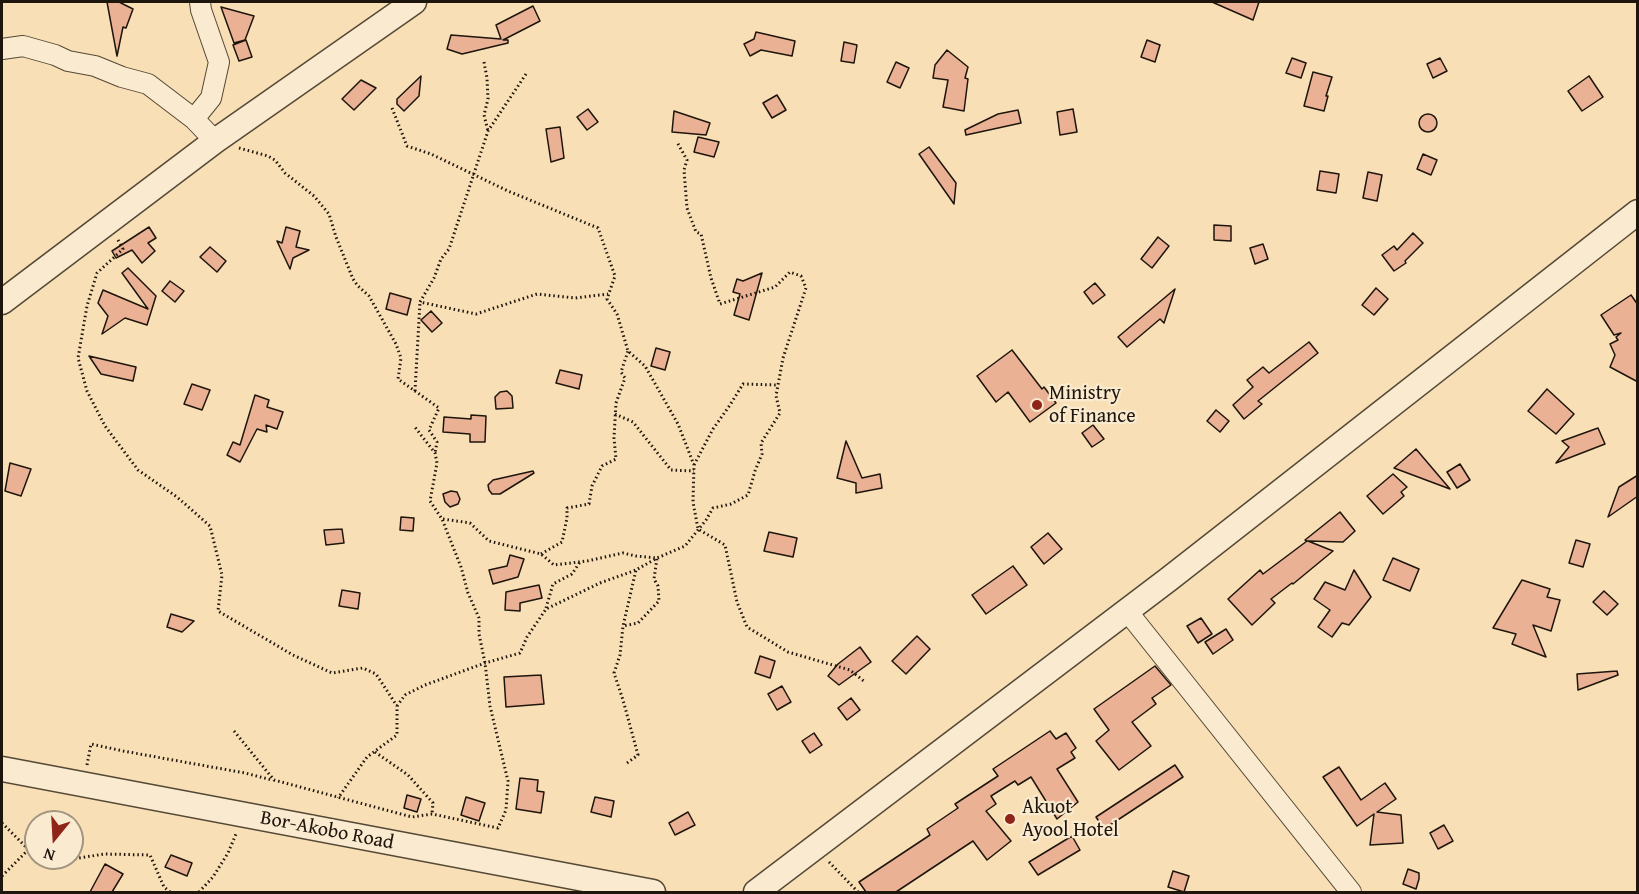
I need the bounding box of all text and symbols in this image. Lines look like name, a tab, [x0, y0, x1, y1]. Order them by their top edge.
place label: Ministry of Finance	[1049, 382, 1136, 429]
marker: Ministry of Finance	[1030, 398, 1044, 412]
place label: Akuot Ayool Hotel	[1022, 796, 1119, 843]
street label: Bor-Akobo Road	[258, 806, 396, 856]
north arrow	[24, 810, 84, 870]
marker: Akuot Ayool Hotel	[1003, 812, 1017, 826]
text: N	[40, 842, 58, 868]

